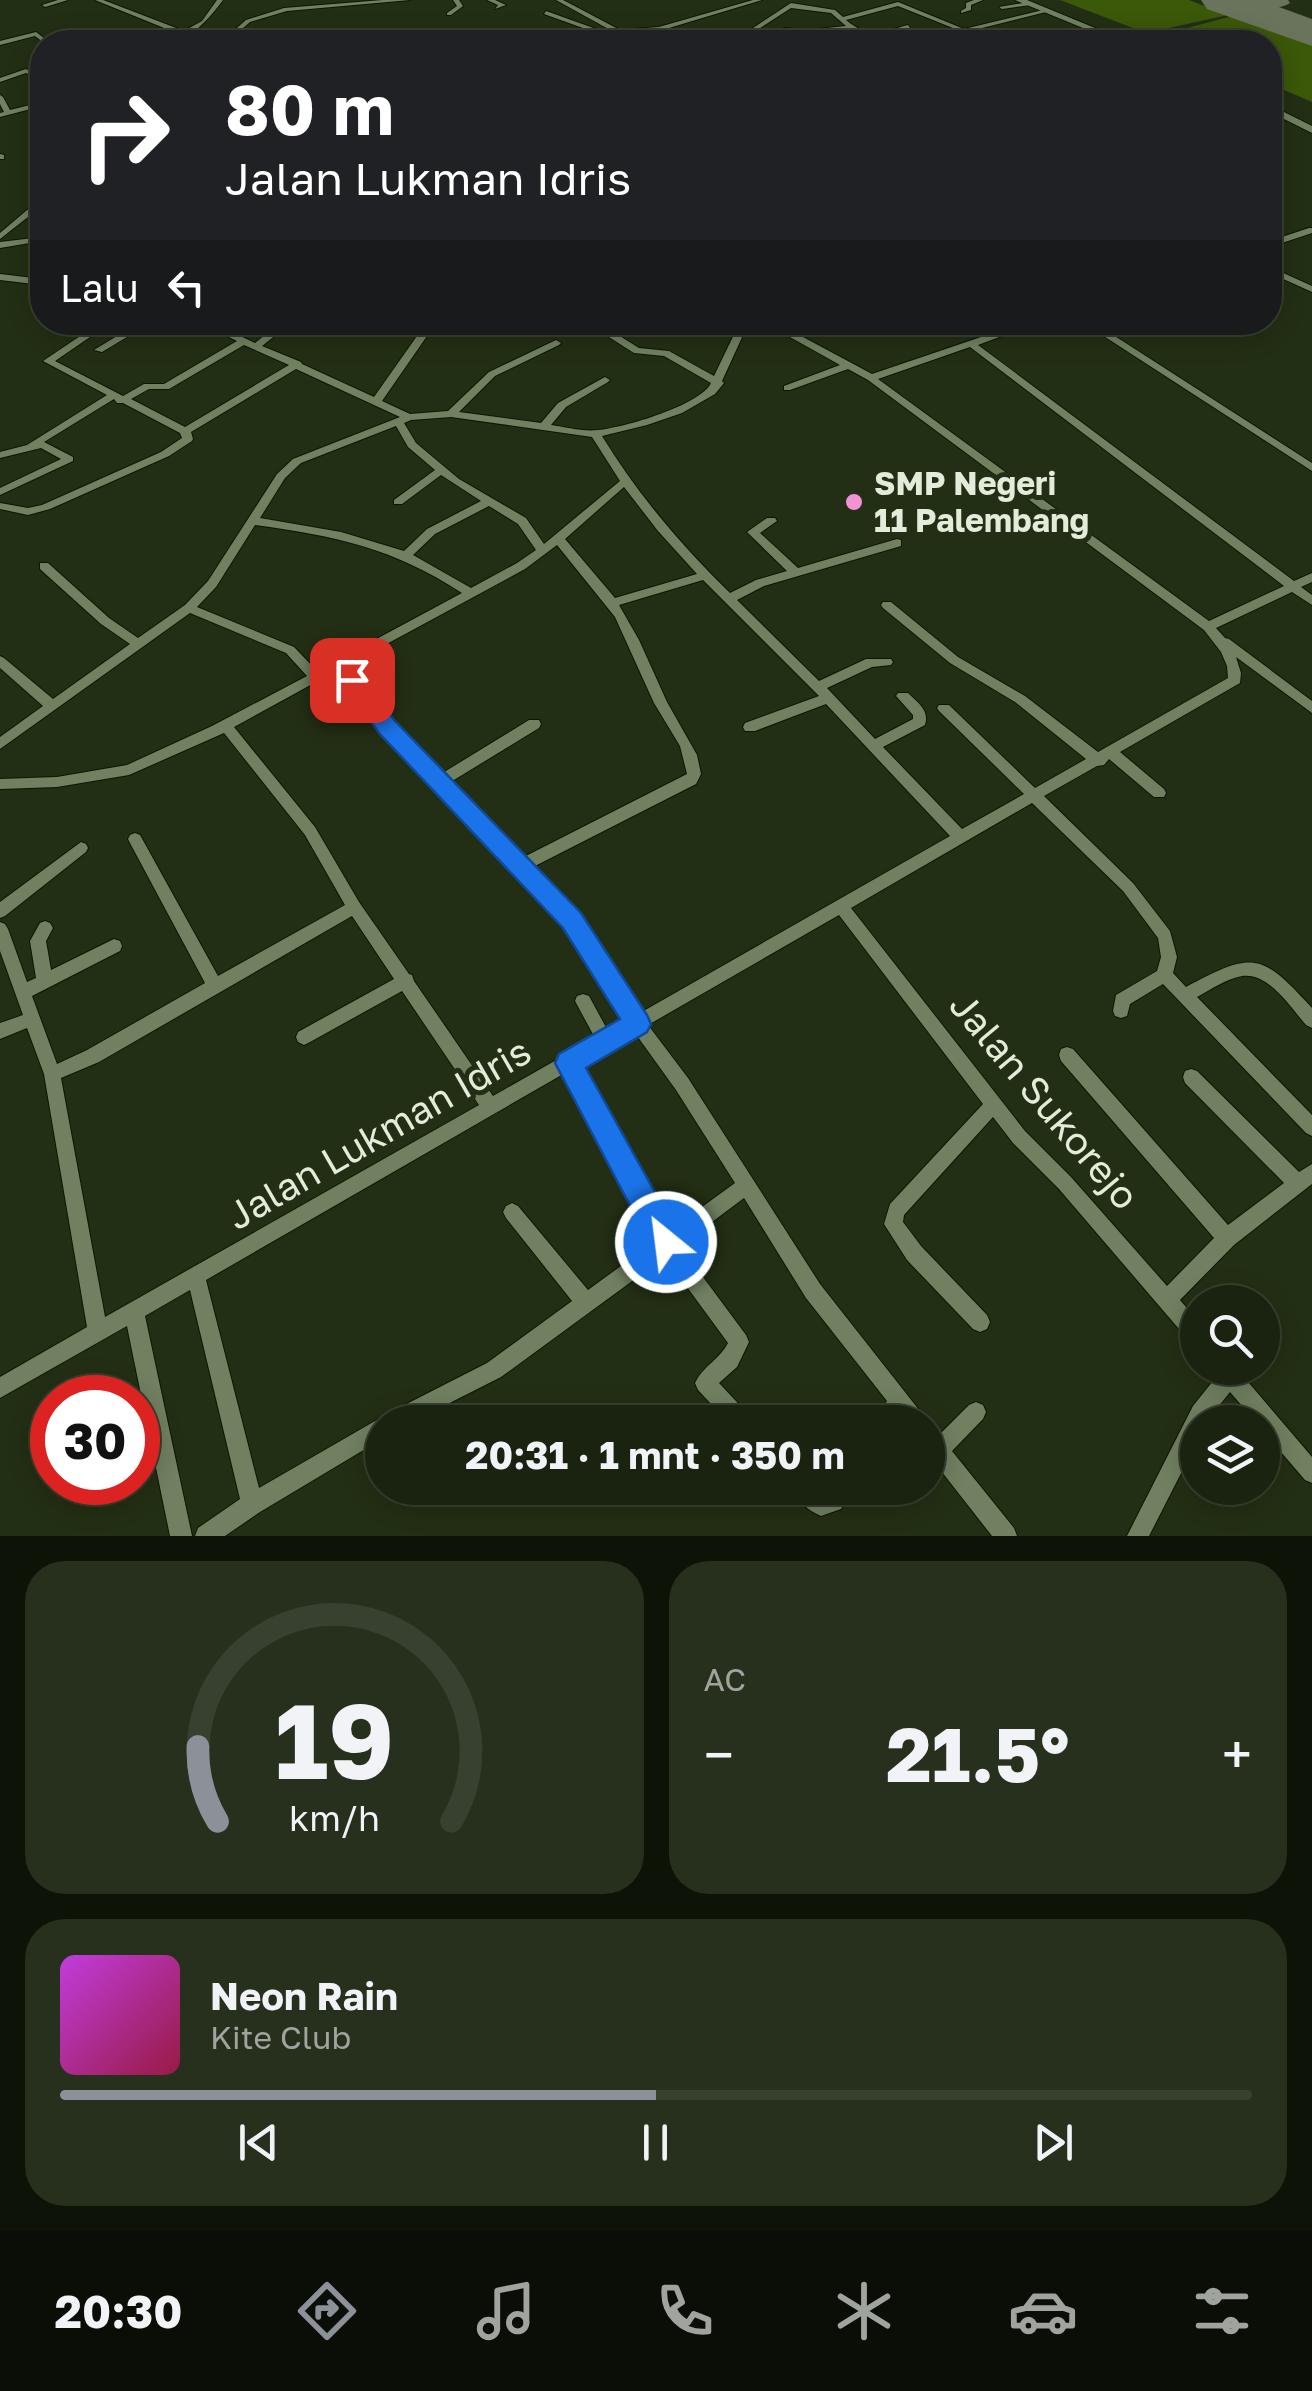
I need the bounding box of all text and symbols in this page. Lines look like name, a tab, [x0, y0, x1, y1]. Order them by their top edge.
text: 80 m	[225, 66, 394, 150]
icon: right	[60, 70, 190, 200]
text: Jalan Lukman Idris	[225, 151, 631, 205]
icon: left	[159, 260, 214, 315]
text: Lalu	[60, 265, 139, 310]
place label: SMP Negeri 11 Palembang	[874, 464, 1089, 539]
marker: SMP Negeri 11 Palembang	[843, 491, 865, 513]
pin	[310, 638, 395, 723]
icon: arrive	[325, 653, 380, 708]
street label: Jalan Sukorejo	[941, 982, 1149, 1218]
street label: Jalan Lukman Idris	[219, 1028, 538, 1238]
position arrow	[614, 1190, 718, 1294]
map controls	[1180, 1285, 1280, 1505]
button: search	[1180, 1285, 1280, 1385]
speed limit sign: 30	[30, 1375, 160, 1505]
button: layers	[1180, 1405, 1280, 1505]
text: 20:31 · 1 mnt · 350 m	[465, 1432, 845, 1477]
text: AC	[704, 1660, 746, 1698]
text: 19	[274, 1677, 394, 1802]
text: 21.5°	[886, 1708, 1069, 1799]
text: −	[704, 1721, 734, 1787]
text: +	[1222, 1721, 1252, 1787]
text: km/h	[289, 1796, 380, 1839]
text: Neon Rain	[210, 1973, 398, 2018]
text: Kite Club	[210, 2018, 351, 2056]
icon: previous	[231, 2115, 286, 2170]
icon: pause	[628, 2115, 683, 2170]
icon: next	[1026, 2115, 1081, 2170]
icon: directions	[292, 2276, 362, 2346]
icon: music	[471, 2276, 541, 2346]
icon: phone	[650, 2276, 720, 2346]
icon: climate	[829, 2276, 899, 2346]
icon: car	[1008, 2276, 1078, 2346]
icon: filters	[1187, 2276, 1257, 2346]
text: 20:30	[55, 2284, 182, 2338]

